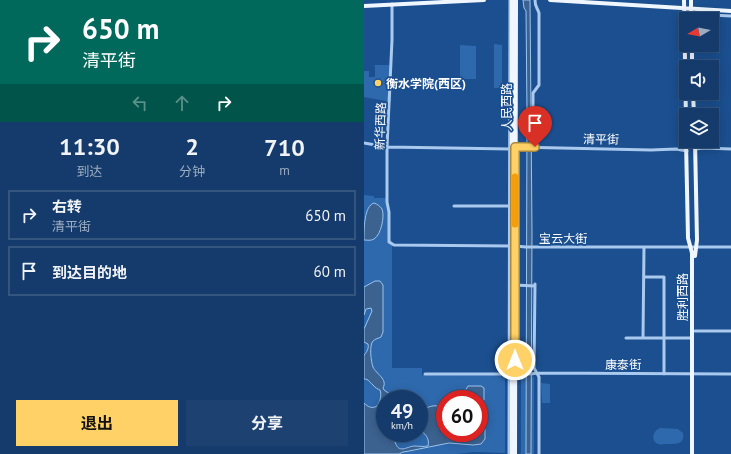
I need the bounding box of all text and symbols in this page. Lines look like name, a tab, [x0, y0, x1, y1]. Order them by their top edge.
text: 650 m	[82, 10, 159, 47]
north arrow	[679, 12, 719, 52]
map controls	[679, 12, 719, 148]
icon: right	[16, 16, 68, 68]
text: 清平街	[82, 49, 136, 72]
button: sound	[679, 60, 719, 100]
place label: 衡水学院(西区)	[386, 76, 466, 91]
marker: 衡水学院(西区)	[373, 78, 383, 88]
street label: 人民西路	[499, 83, 514, 131]
icon: left	[129, 92, 151, 114]
icon: ahead	[171, 92, 193, 114]
icon: right	[213, 92, 235, 114]
street label: 新华西路	[372, 102, 388, 150]
pin	[518, 106, 552, 147]
button: layers	[679, 108, 719, 148]
icon: arrive	[524, 112, 546, 134]
text: 11:30	[59, 131, 120, 162]
text: 2	[185, 131, 199, 162]
street label: 清平街	[583, 131, 619, 147]
text: 710	[264, 132, 305, 163]
text: m	[279, 162, 290, 179]
text: 到达	[77, 163, 103, 180]
text: 分钟	[179, 163, 205, 180]
text: 右转	[52, 197, 82, 216]
icon: right	[18, 204, 40, 226]
text: 650 m	[305, 206, 346, 225]
text: 清平街	[52, 218, 91, 235]
street label: 宝云大街	[539, 231, 587, 246]
icon: arrive	[18, 260, 40, 282]
text: 60 m	[313, 262, 346, 281]
text: 到达目的地	[52, 263, 127, 282]
street label: 胜利西路	[675, 273, 690, 321]
position arrow	[494, 339, 536, 381]
street label: 康泰街	[605, 357, 641, 372]
speed limit sign: 60	[436, 390, 488, 442]
text: 49	[391, 398, 413, 424]
button: 退出	[16, 400, 178, 446]
button: 分享	[186, 400, 348, 446]
text: km/h	[391, 419, 413, 432]

